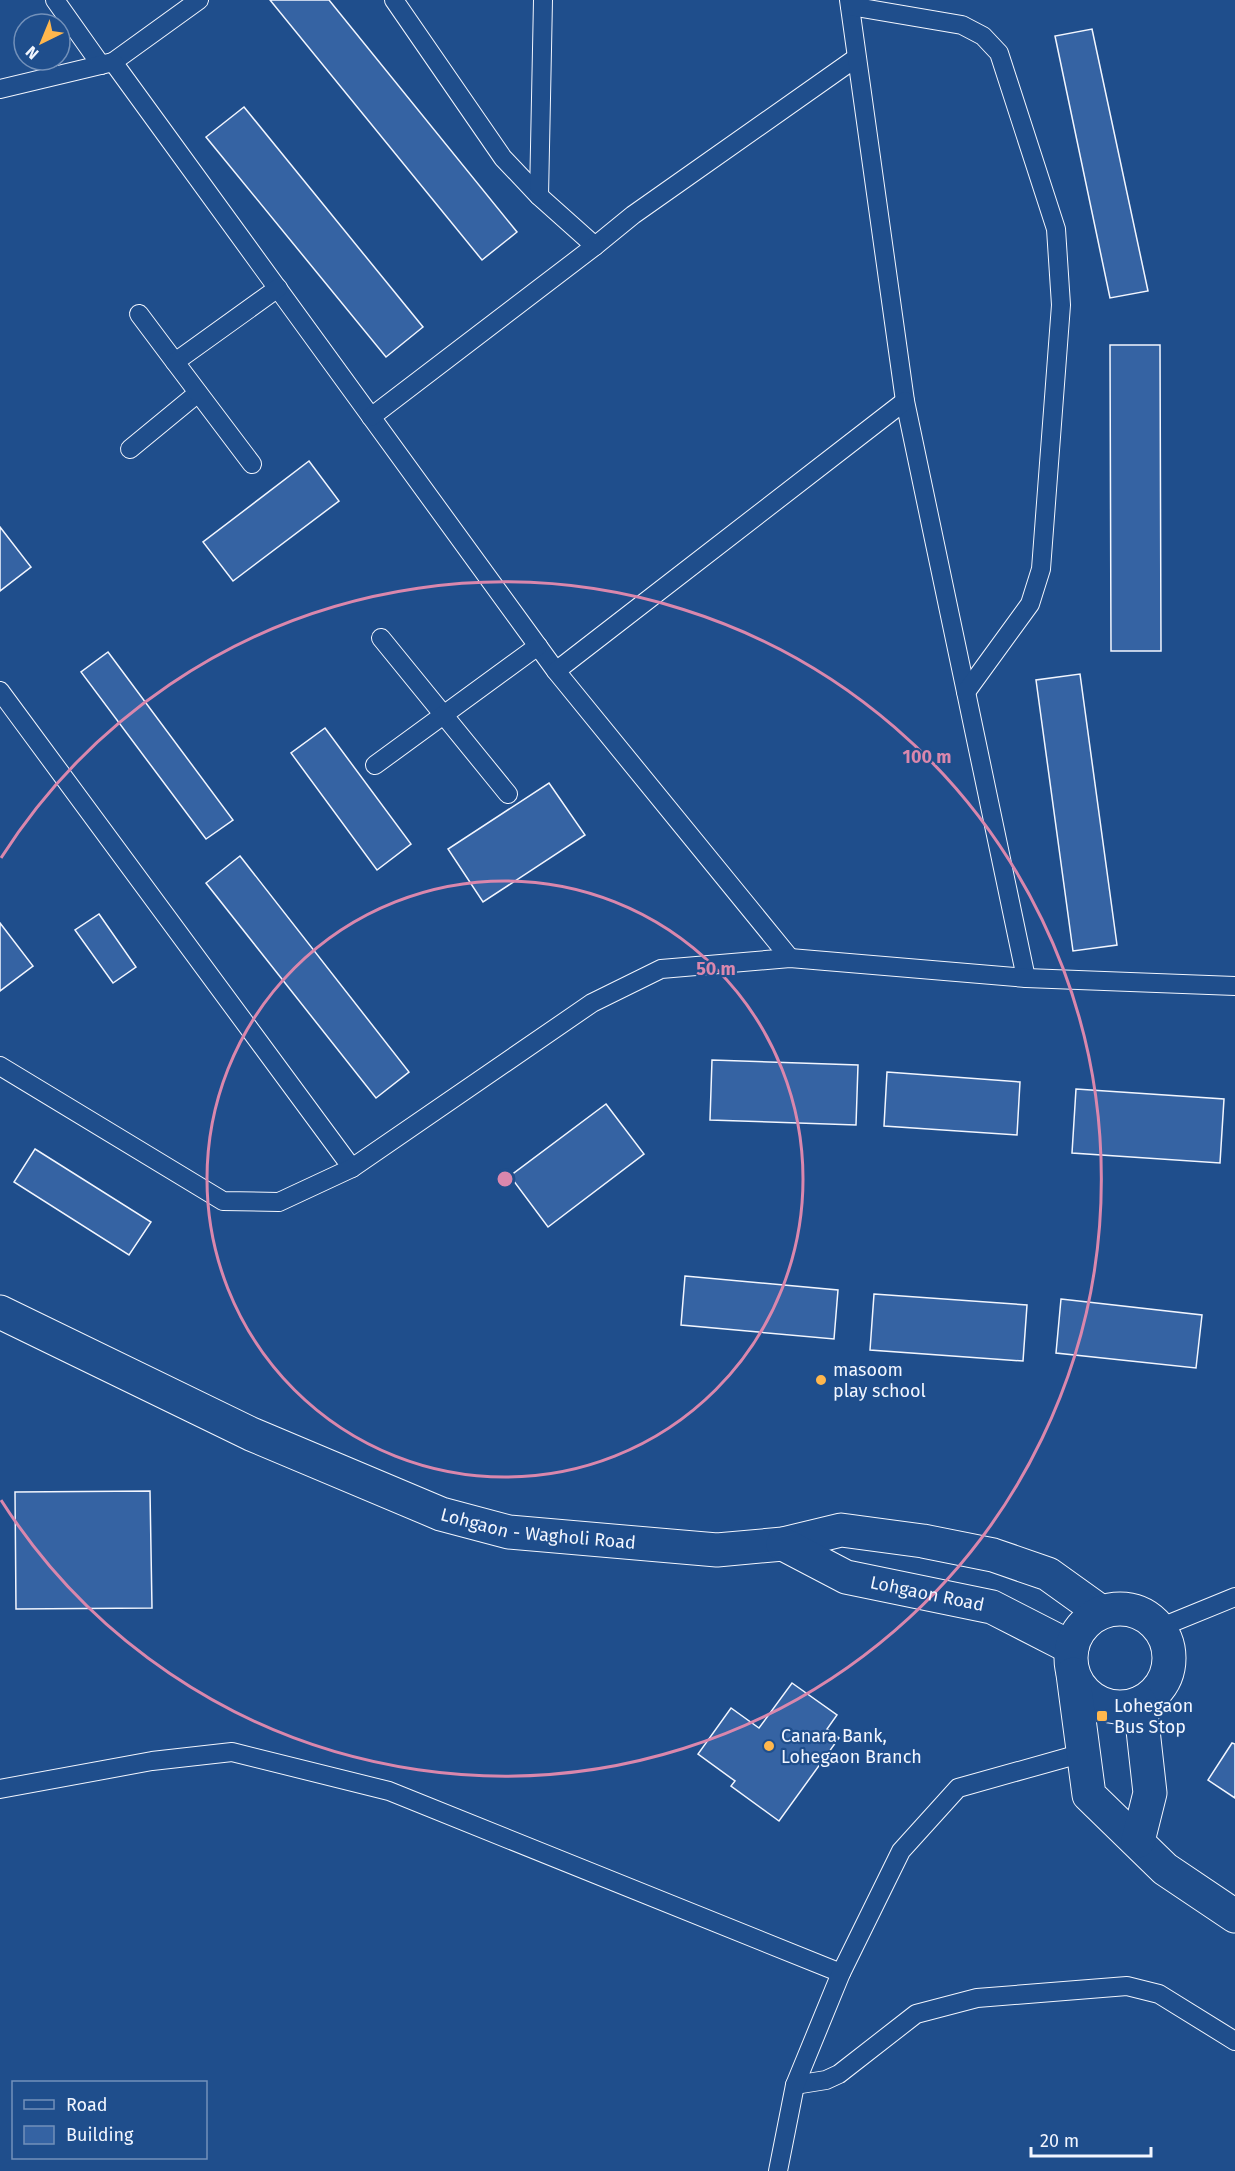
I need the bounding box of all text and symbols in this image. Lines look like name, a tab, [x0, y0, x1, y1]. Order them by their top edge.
north arrow	[12, 12, 72, 72]
text: N	[22, 42, 42, 63]
text: 100 m	[903, 746, 951, 768]
text: 50 m	[696, 958, 736, 980]
centre of rings	[495, 1169, 515, 1189]
place label: masoom play school	[833, 1359, 926, 1402]
marker: masoom play school	[814, 1373, 828, 1387]
street label: Lohgaon - Wagholi Road	[438, 1503, 637, 1554]
street label: Lohgaon Road	[868, 1571, 986, 1616]
place label: Lohegaon Bus Stop	[1114, 1695, 1193, 1738]
marker: Lohegaon Bus Stop	[1095, 1709, 1109, 1723]
place label: Canara Bank, Lohegaon Branch	[781, 1725, 922, 1768]
marker: Canara Bank, Lohegaon Branch	[762, 1739, 776, 1753]
legend	[12, 2081, 207, 2159]
text: Road	[66, 2094, 108, 2116]
scale bar	[1031, 2120, 1151, 2158]
text: Building	[66, 2124, 134, 2146]
text: 20 m	[1040, 2130, 1079, 2152]

